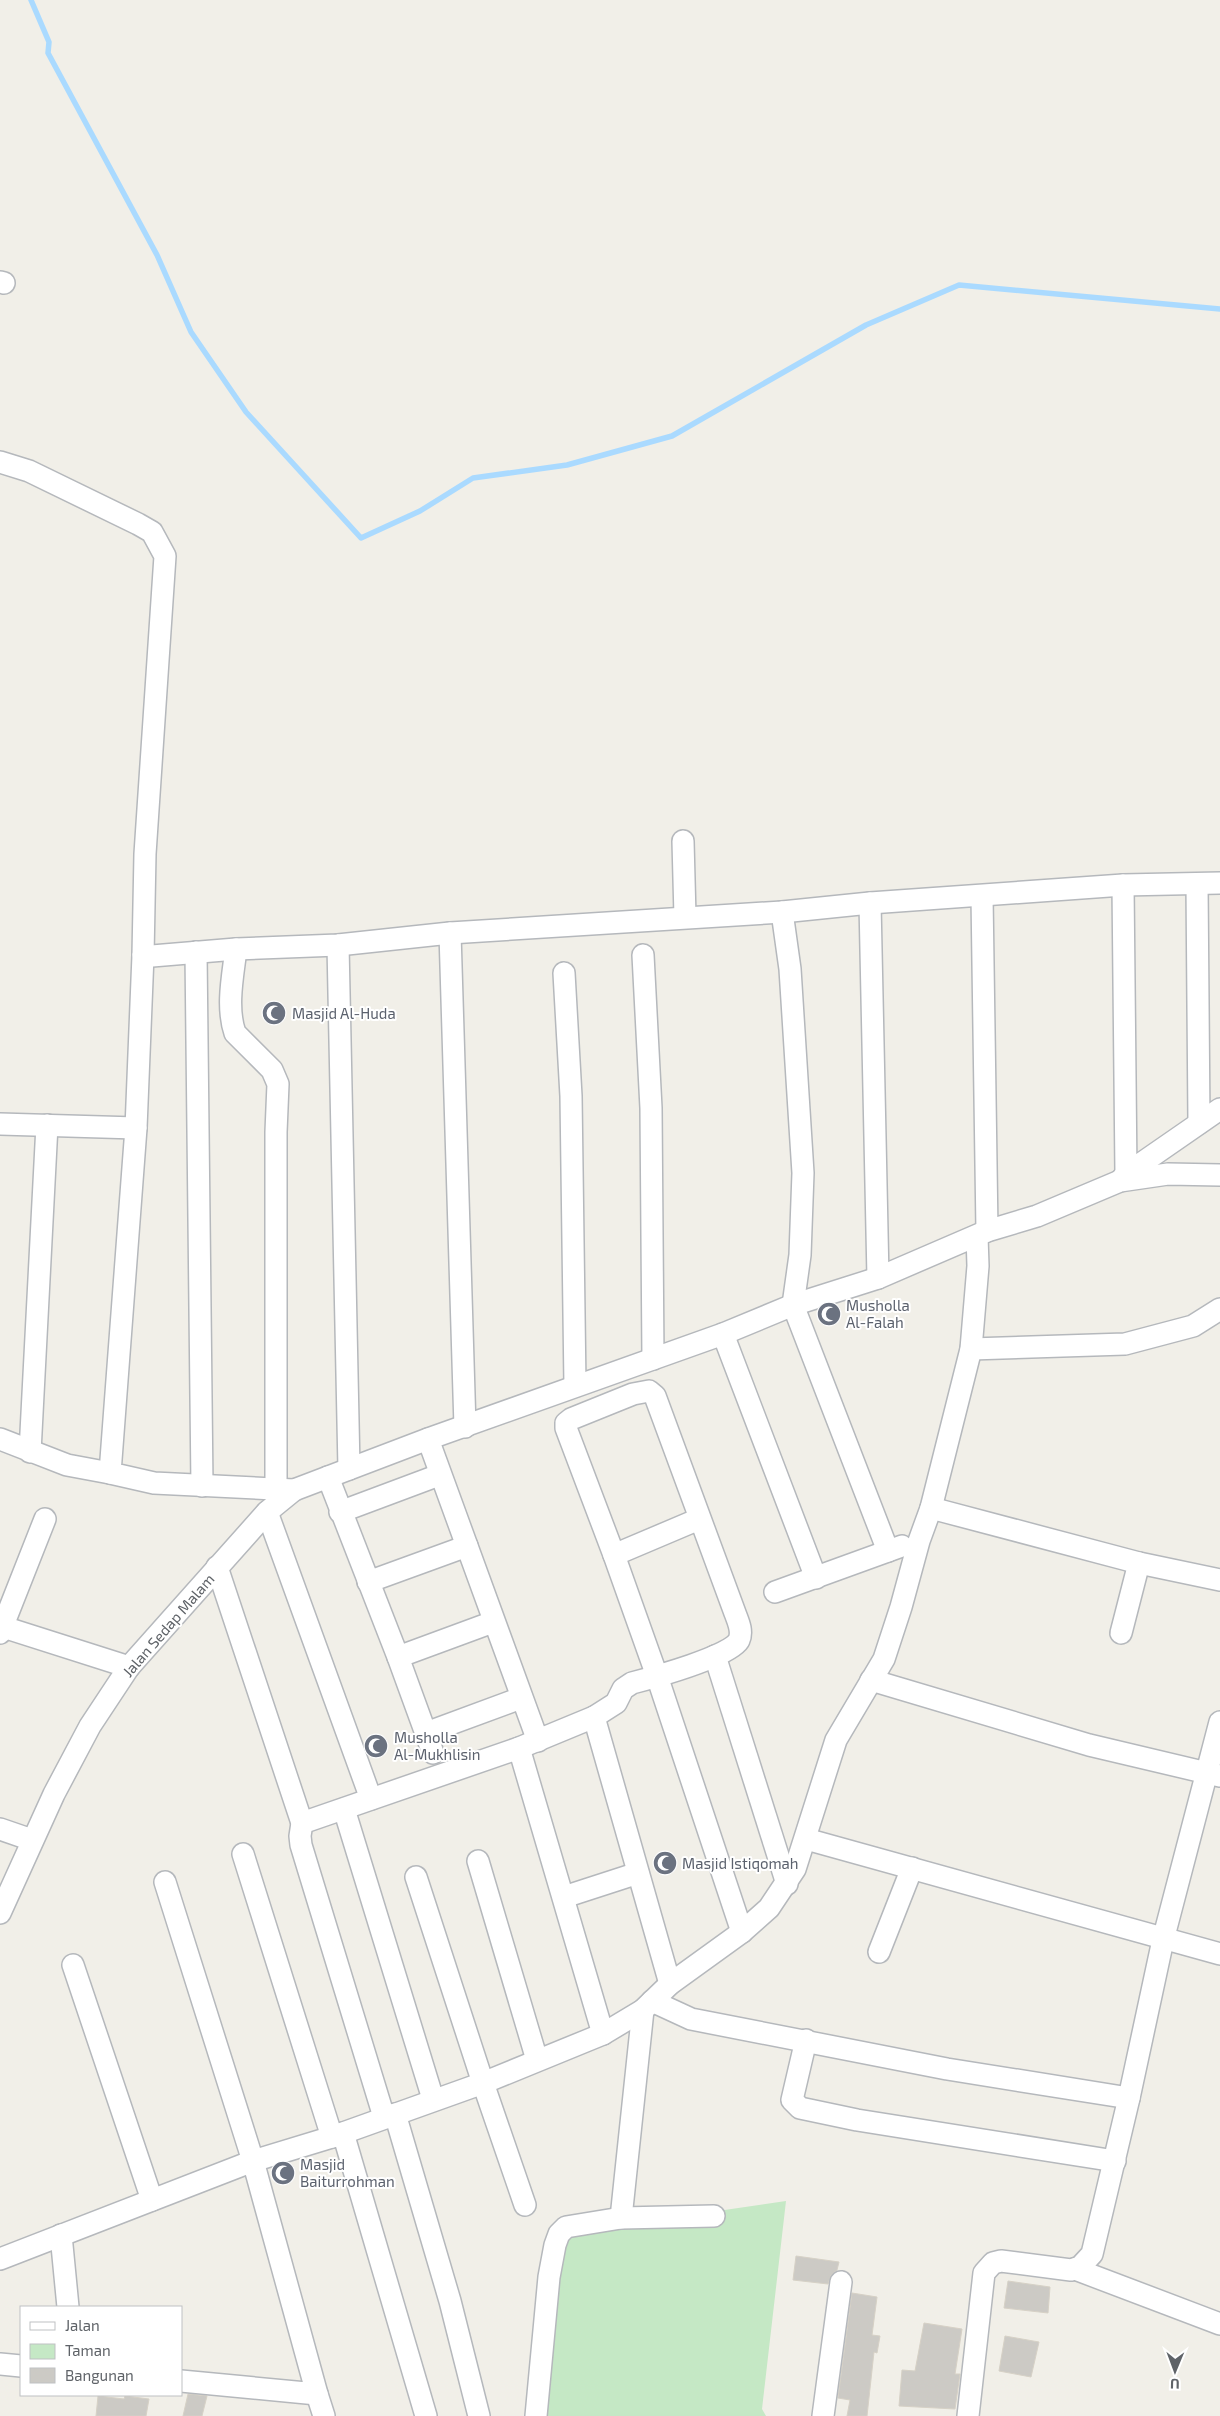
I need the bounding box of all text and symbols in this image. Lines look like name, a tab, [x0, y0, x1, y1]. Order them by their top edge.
mosque icon: Masjid Al-Huda	[261, 1000, 287, 1026]
place label: Masjid Al-Huda	[292, 1004, 396, 1023]
place label: Musholla Al-Falah	[846, 1296, 910, 1331]
mosque icon: Musholla Al-Falah	[816, 1301, 842, 1327]
street label: Jalan Sedap Malam	[118, 1570, 218, 1680]
place label: Musholla Al-Mukhlisin	[394, 1728, 481, 1763]
mosque icon: Musholla Al-Mukhlisin	[363, 1733, 389, 1759]
mosque icon: Masjid Istiqomah	[652, 1850, 678, 1876]
place label: Masjid Istiqomah	[682, 1854, 799, 1873]
place label: Masjid Baiturrohman	[300, 2155, 395, 2190]
mosque icon: Masjid Baiturrohman	[270, 2160, 296, 2186]
legend	[20, 2306, 182, 2396]
text: Jalan	[65, 2316, 100, 2334]
text: Taman	[65, 2341, 111, 2359]
north arrow	[1150, 2346, 1200, 2396]
text: Bangunan	[65, 2366, 134, 2384]
text: U	[1170, 2376, 1180, 2393]

